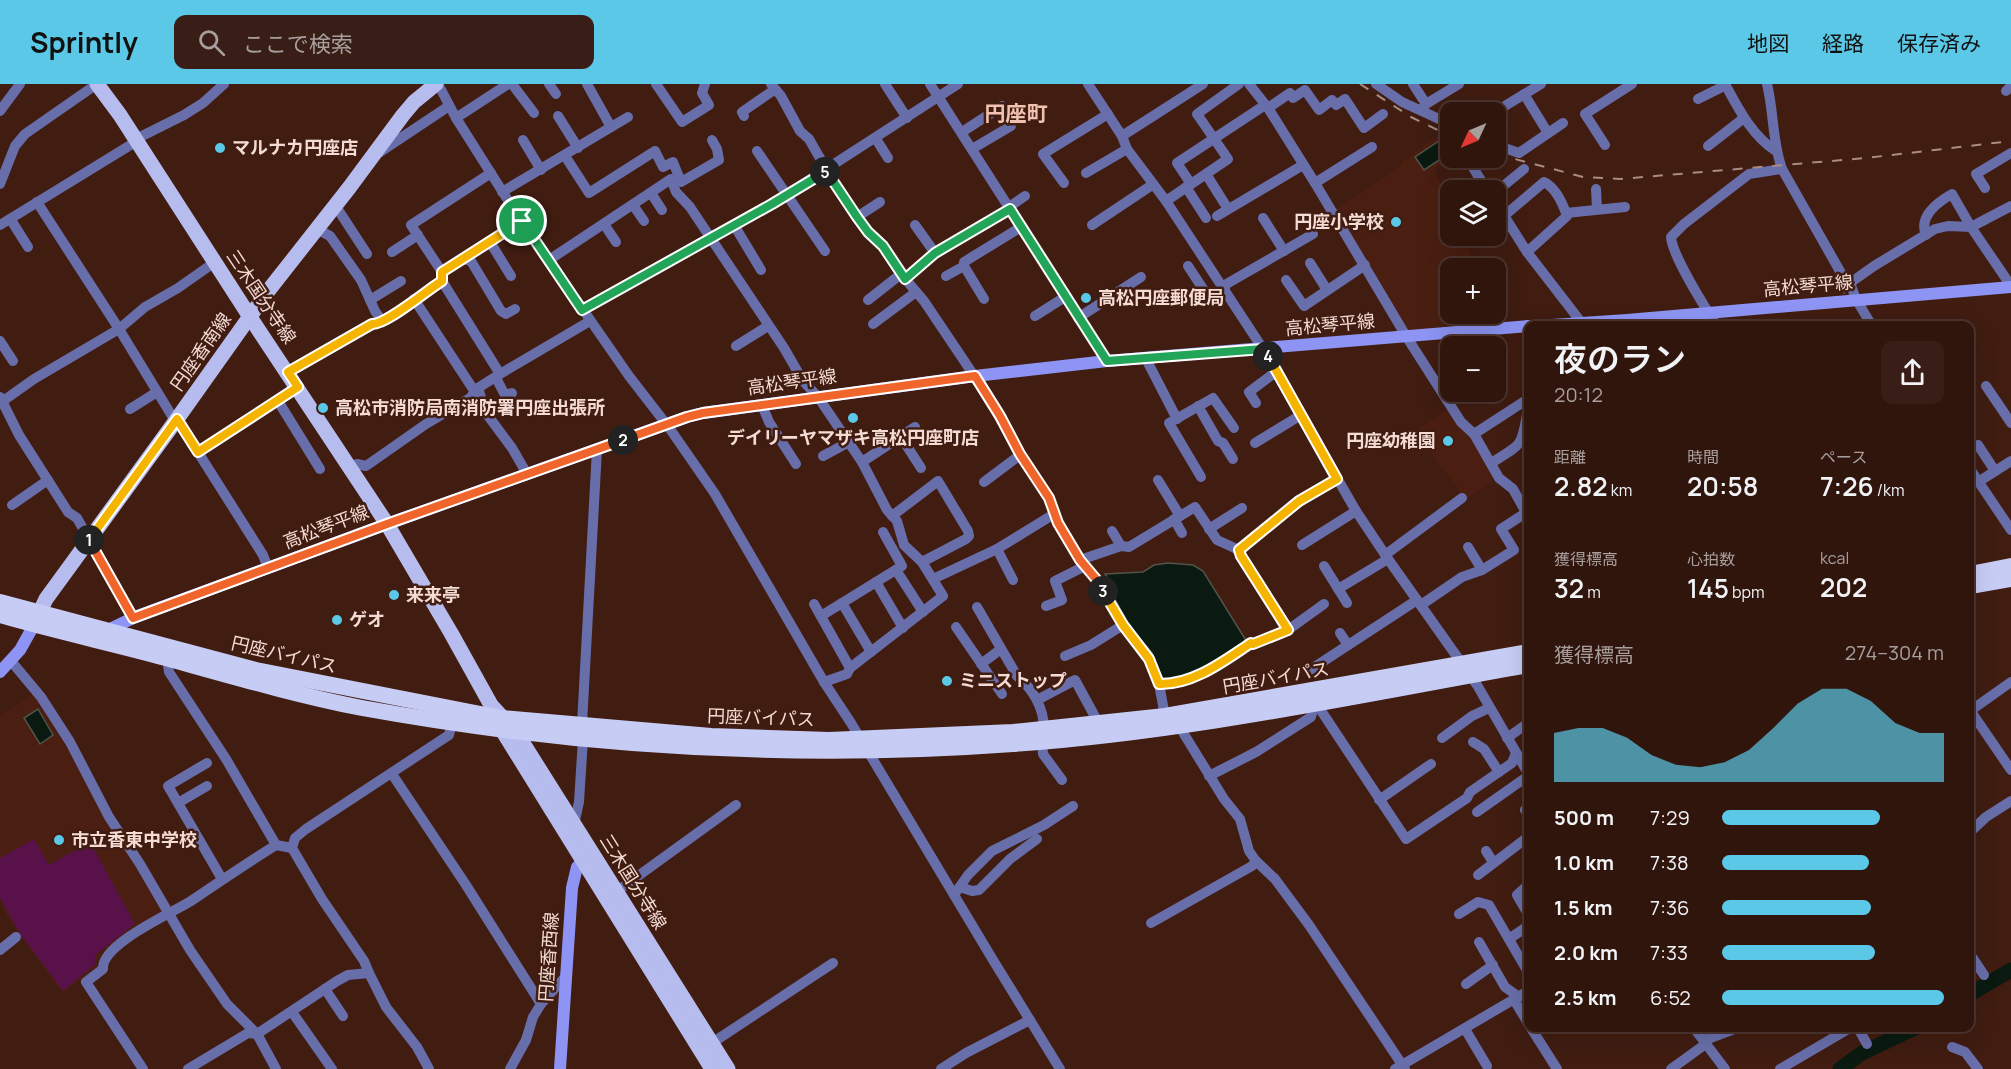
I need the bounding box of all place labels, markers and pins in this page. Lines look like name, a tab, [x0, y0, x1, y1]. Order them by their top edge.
place label: マルナカ円座店	[232, 135, 358, 159]
marker: マルナカ円座店	[213, 141, 227, 155]
pin: 5	[810, 157, 840, 187]
pin	[496, 195, 547, 246]
place label: 円座小学校	[1294, 209, 1384, 233]
marker: 円座小学校	[1389, 215, 1403, 229]
place label: 高松円座郵便局	[1098, 285, 1224, 309]
marker: 高松円座郵便局	[1079, 291, 1093, 305]
pin: 4	[1253, 341, 1283, 371]
place label: 高松市消防局南消防署円座出張所	[335, 395, 605, 419]
marker: 高松市消防局南消防署円座出張所	[316, 401, 330, 415]
marker: デイリーヤマザキ高松円座町店	[846, 411, 860, 425]
pin: 2	[608, 425, 638, 455]
place label: デイリーヤマザキ高松円座町店	[727, 425, 979, 449]
place label: 円座幼稚園	[1346, 428, 1436, 452]
marker: 円座幼稚園	[1441, 434, 1455, 448]
pin: 1	[74, 525, 104, 555]
pin: 3	[1088, 576, 1118, 606]
place label: 来来亭	[406, 582, 460, 606]
marker: 来来亭	[387, 588, 401, 602]
place label: ゲオ	[349, 607, 385, 631]
marker: ゲオ	[330, 613, 344, 627]
place label: ミニストップ	[959, 668, 1067, 692]
marker: ミニストップ	[940, 674, 954, 688]
place label: 市立香東中学校	[71, 827, 197, 851]
marker: 市立香東中学校	[52, 833, 66, 847]

